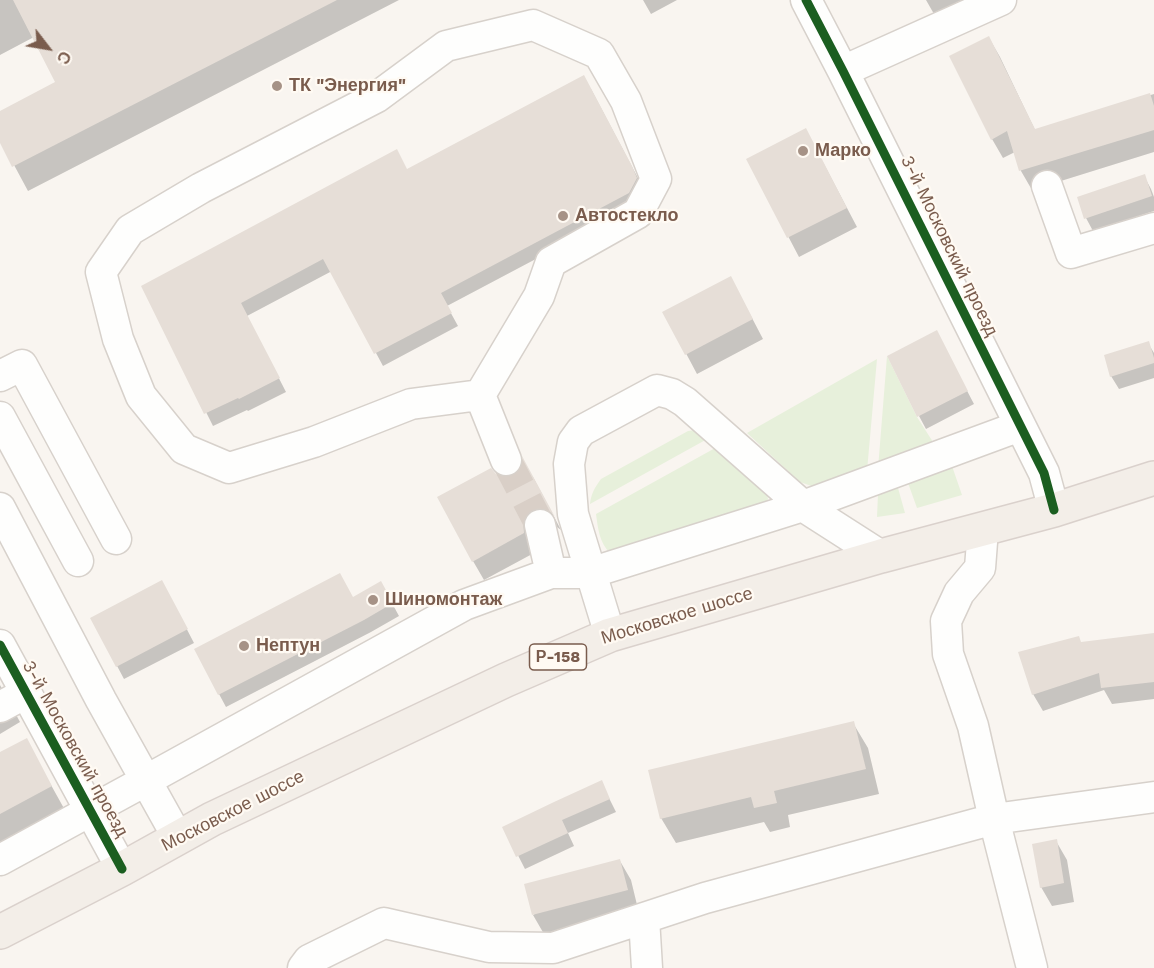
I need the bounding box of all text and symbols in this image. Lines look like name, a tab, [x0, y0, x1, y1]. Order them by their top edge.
north arrow	[18, 18, 78, 78]
text: С	[53, 48, 75, 67]
place label: ТК "Энергия"	[289, 75, 406, 97]
marker: ТК "Энергия"	[270, 79, 284, 93]
place label: Марко	[815, 140, 871, 162]
marker: Марко	[796, 144, 810, 158]
street label: 3-й Московский проезд	[896, 152, 1002, 340]
place label: Автостекло	[575, 205, 678, 227]
marker: Автостекло	[556, 209, 570, 223]
street label: Московское шоссе	[599, 583, 755, 649]
place label: Шиномонтаж	[385, 589, 502, 611]
marker: Шиномонтаж	[366, 593, 380, 607]
place label: Нептун	[256, 635, 320, 657]
marker: Нептун	[237, 639, 251, 653]
road number: Р-158	[530, 644, 586, 670]
street label: 3-й Московский проезд	[17, 657, 133, 841]
street label: Московское шоссе	[158, 766, 308, 856]

